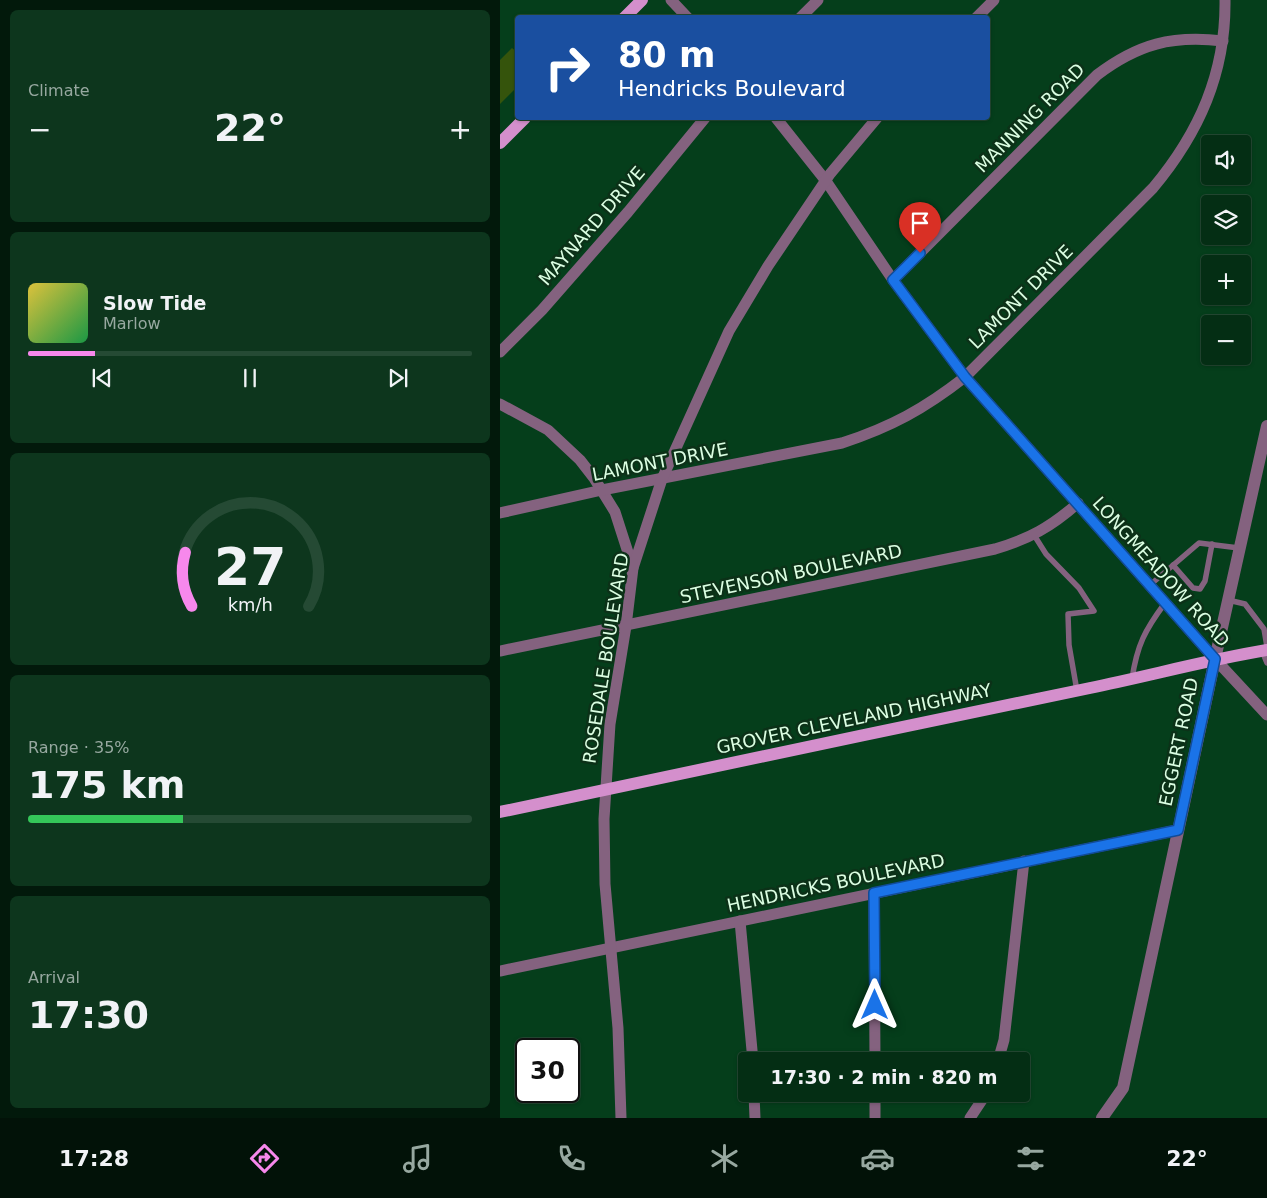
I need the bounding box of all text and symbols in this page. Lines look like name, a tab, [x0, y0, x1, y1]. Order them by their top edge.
icon: right	[535, 35, 600, 100]
text: 80 m	[618, 35, 715, 75]
street label: MANNING ROAD	[971, 59, 1089, 177]
text: Hendricks Boulevard	[618, 76, 846, 101]
text: Climate	[28, 81, 90, 100]
text: 22°	[214, 106, 286, 150]
text: −	[28, 113, 51, 146]
text: +	[449, 113, 472, 146]
map controls	[1201, 135, 1251, 365]
button: sound	[1201, 135, 1251, 185]
street label: MAYNARD DRIVE	[534, 162, 649, 289]
button: layers	[1201, 195, 1251, 245]
pin	[899, 202, 941, 253]
icon: arrive	[906, 209, 934, 237]
street label: LAMONT DRIVE	[964, 240, 1077, 353]
button: +	[1201, 255, 1251, 305]
text: Slow Tide	[103, 292, 206, 314]
text: Marlow	[103, 314, 161, 333]
button: −	[1201, 315, 1251, 365]
icon: previous	[88, 364, 116, 392]
icon: pause	[236, 364, 264, 392]
icon: next	[384, 364, 412, 392]
street label: LAMONT DRIVE	[590, 438, 730, 485]
street label: LONGMEADOW ROAD	[1089, 492, 1234, 651]
text: 27	[214, 537, 286, 597]
street label: STEVENSON BOULEVARD	[678, 540, 904, 607]
street label: ROSEDALE BOULEVARD	[578, 551, 633, 765]
text: km/h	[227, 594, 273, 615]
street label: EGGERT ROAD	[1155, 676, 1202, 808]
street label: GROVER CLEVELAND HIGHWAY	[714, 679, 994, 758]
text: Range · 35%	[28, 738, 130, 757]
text: 175 km	[28, 763, 185, 807]
street label: HENDRICKS BOULEVARD	[725, 849, 947, 916]
text: Arrival	[28, 968, 80, 987]
position arrow	[848, 978, 900, 1030]
text: 17:30	[28, 993, 149, 1037]
speed limit sign: 30	[515, 1038, 580, 1103]
text: 17:30 · 2 min · 820 m	[770, 1066, 998, 1088]
icon: directions	[247, 1141, 282, 1176]
icon: music	[400, 1141, 435, 1176]
icon: phone	[554, 1141, 589, 1176]
icon: climate	[707, 1141, 742, 1176]
icon: car	[860, 1141, 895, 1176]
icon: filters	[1013, 1141, 1048, 1176]
text: 17:28	[59, 1146, 129, 1171]
text: 22°	[1166, 1146, 1208, 1171]

